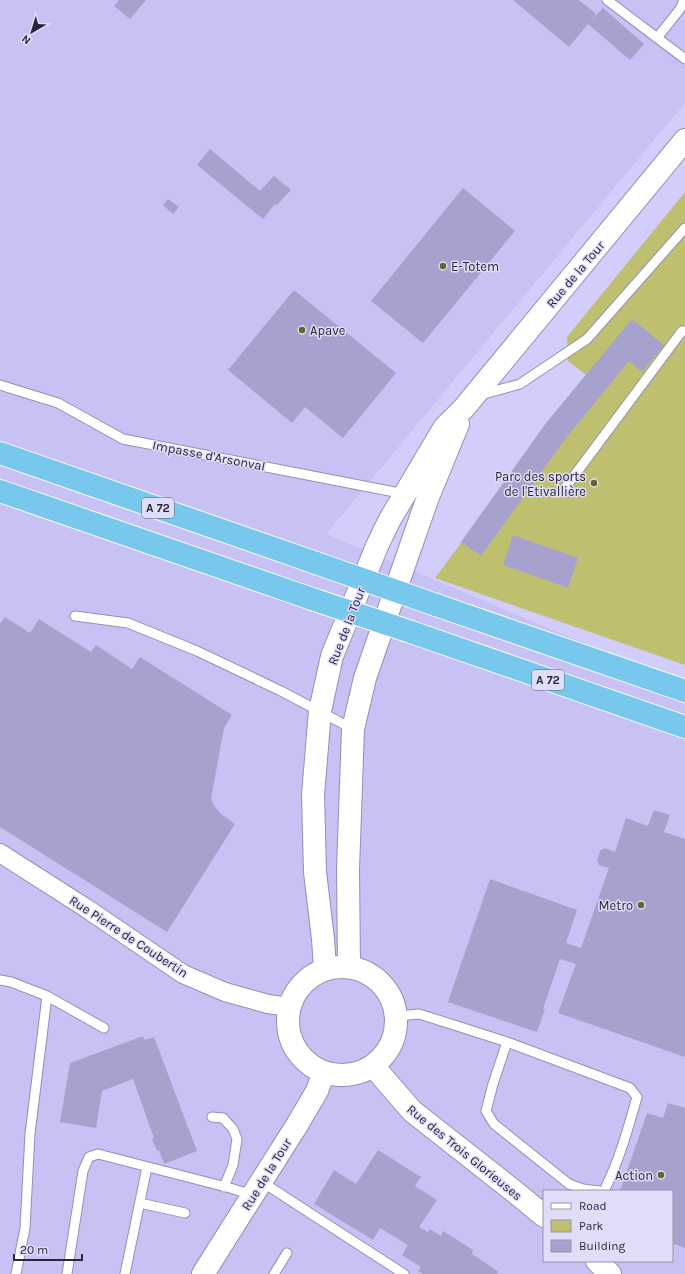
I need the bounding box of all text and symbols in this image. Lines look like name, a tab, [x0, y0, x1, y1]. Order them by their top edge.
north arrow	[12, 12, 52, 52]
text: N	[19, 32, 33, 47]
street label: Rue de la Tour	[543, 238, 608, 311]
place label: E-Totem	[451, 259, 499, 274]
marker: E-Totem	[438, 261, 448, 271]
place label: Apave	[310, 323, 346, 338]
marker: Apave	[297, 325, 307, 335]
street label: Impasse d'Arsonval	[151, 437, 267, 474]
place label: Parc des sports de l'Etivallière	[495, 469, 586, 499]
marker: Parc des sports de l'Etivallière	[589, 478, 599, 488]
road number: A 72	[142, 498, 174, 518]
street label: Rue de la Tour	[325, 585, 368, 667]
road number: A 72	[532, 670, 564, 690]
street label: Rue Pierre de Coubertin	[67, 892, 191, 980]
place label: Metro	[599, 898, 633, 913]
marker: Metro	[636, 900, 646, 910]
street label: Rue des Trois Glorieuses	[404, 1101, 525, 1204]
street label: Rue de la Tour	[238, 1135, 295, 1213]
place label: Action	[615, 1168, 653, 1183]
marker: Action	[656, 1170, 666, 1180]
legend	[543, 1190, 673, 1262]
text: Road	[579, 1199, 607, 1213]
text: Park	[579, 1219, 604, 1233]
scale bar	[14, 1236, 82, 1262]
text: Building	[579, 1239, 626, 1253]
text: 20 m	[20, 1243, 48, 1257]

